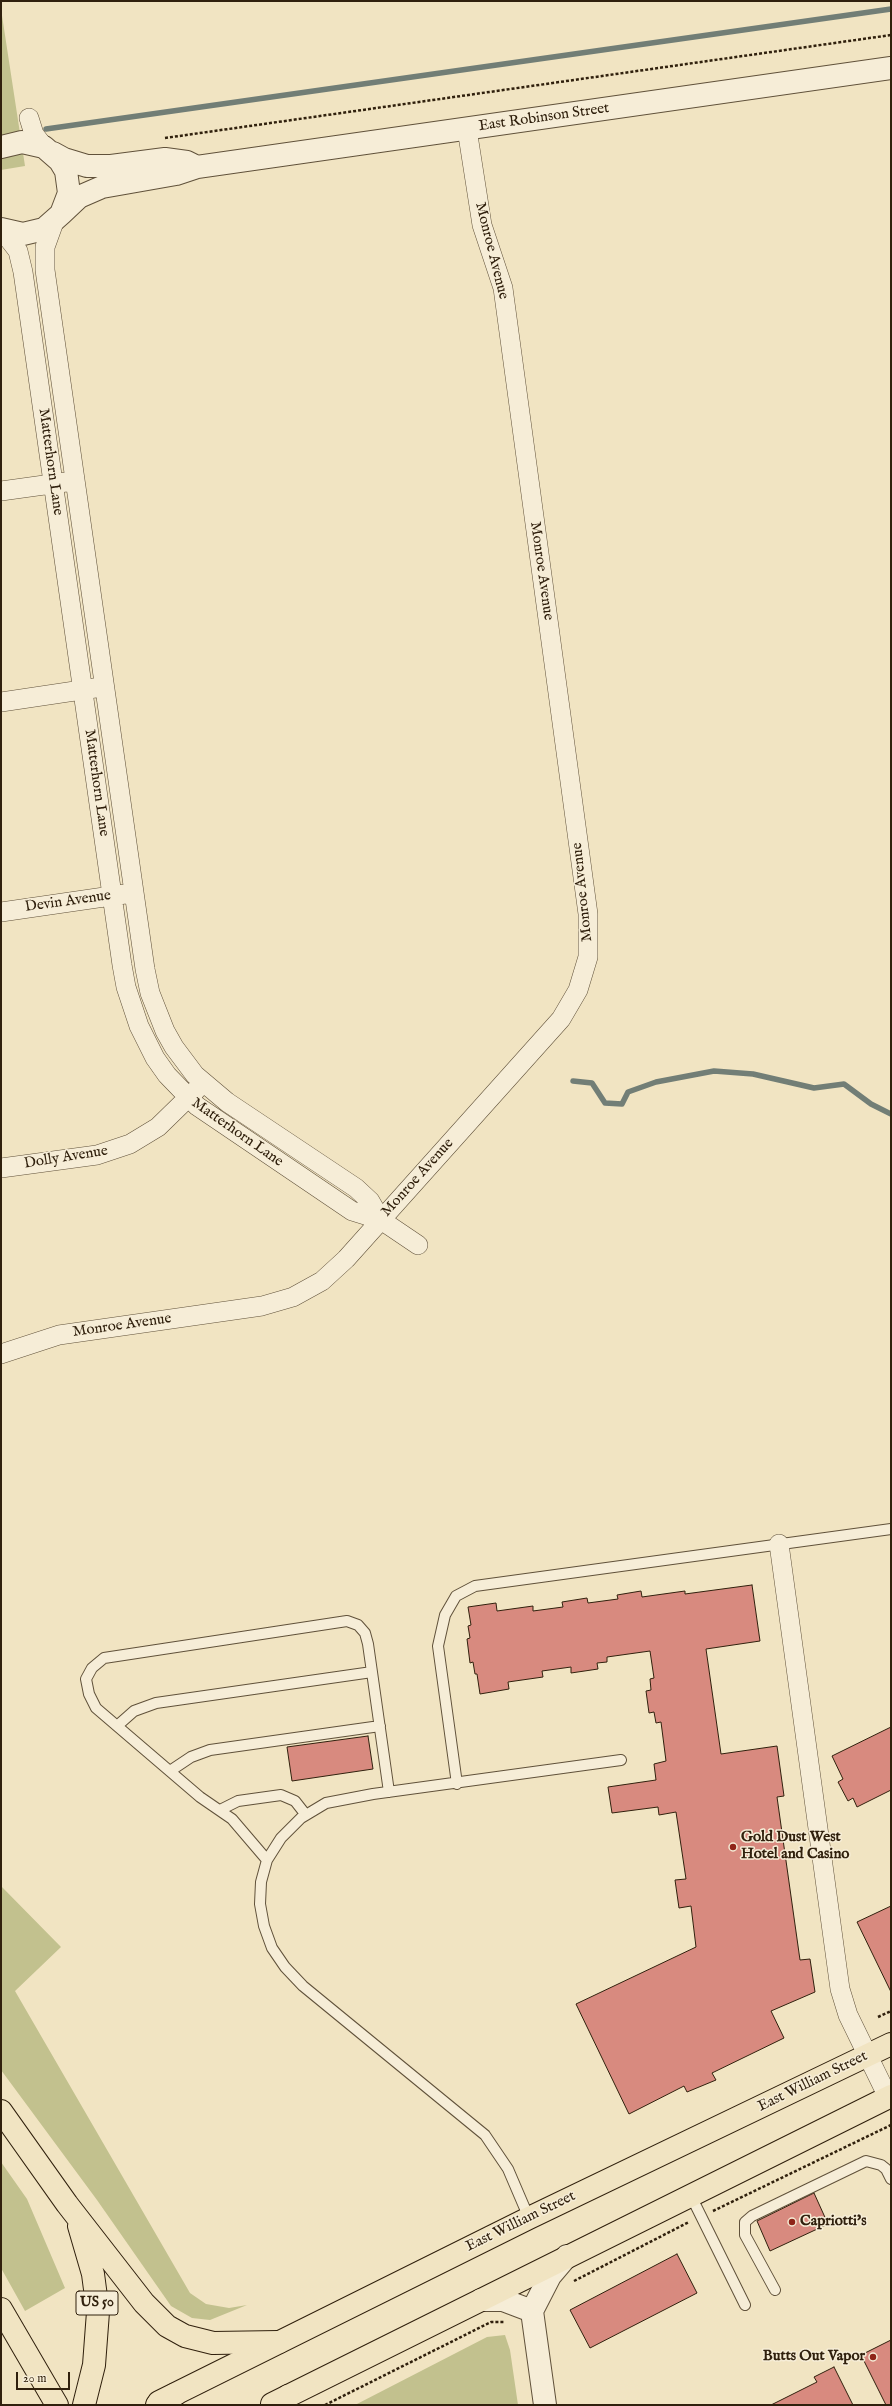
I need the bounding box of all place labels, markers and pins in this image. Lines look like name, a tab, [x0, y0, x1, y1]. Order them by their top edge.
place label: Gold Dust West Hotel and Casino	[741, 1829, 849, 1864]
marker: Gold Dust West Hotel and Casino	[728, 1842, 738, 1852]
place label: Capriotti's	[800, 2213, 866, 2231]
marker: Capriotti's	[787, 2217, 797, 2227]
place label: Butts Out Vapor	[763, 2348, 865, 2366]
marker: Butts Out Vapor	[868, 2352, 878, 2362]

